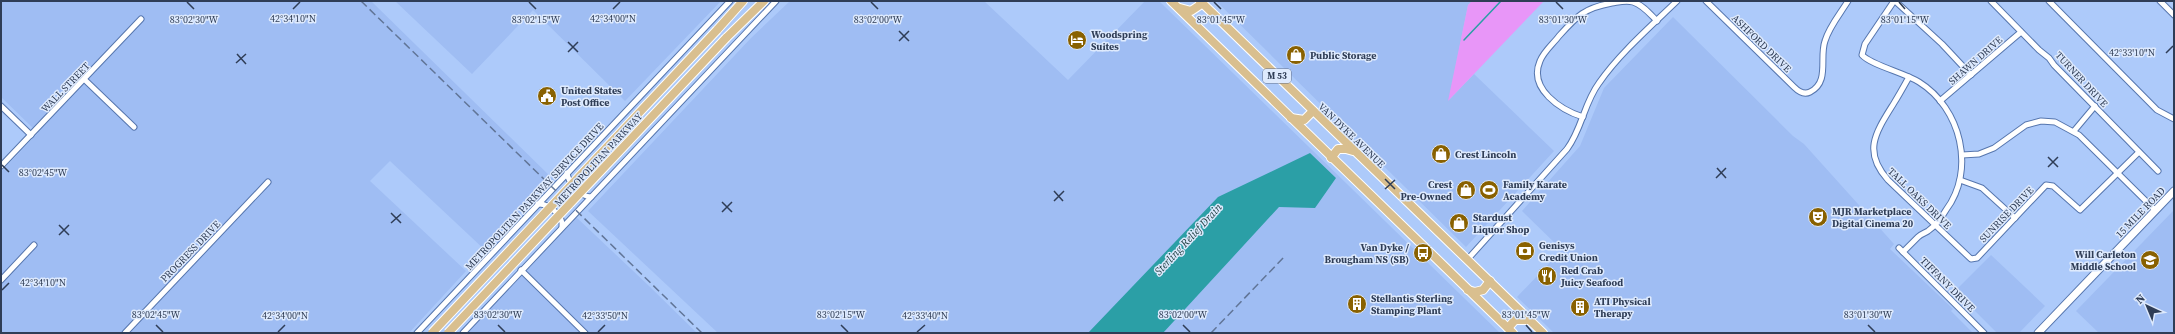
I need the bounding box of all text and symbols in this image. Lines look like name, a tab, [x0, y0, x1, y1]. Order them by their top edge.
text: 42°34'10"N	[270, 12, 316, 25]
text: 42°34'00"N	[590, 12, 636, 25]
street label: ASHFORD DRIVE	[1729, 12, 1794, 75]
text: 83°02'30"W	[170, 13, 219, 26]
text: 83°02'15"W	[512, 13, 561, 26]
text: 83°02'00"W	[854, 13, 903, 26]
text: 83°01'45"W	[1197, 13, 1246, 26]
text: 83°01'30"W	[1539, 13, 1588, 26]
text: 83°01'15"W	[1881, 13, 1930, 26]
place label: Woodspring Suites	[1091, 28, 1148, 53]
hotel icon: Woodspring Suites	[1066, 29, 1088, 51]
street label: SHAWN DRIVE	[1946, 33, 2005, 87]
shop icon: Public Storage	[1285, 44, 1307, 66]
text: 42°33'10"N	[2109, 46, 2155, 59]
place label: Public Storage	[1310, 49, 1377, 62]
street label: TURNER DRIVE	[2053, 49, 2111, 110]
street label: WALL STREET	[38, 60, 93, 115]
road number: M 53	[1263, 69, 1291, 83]
place label: United States Post Office	[561, 84, 622, 109]
public building icon: United States Post Office	[536, 85, 558, 107]
street label: VAN DYKE AVENUE	[1315, 100, 1388, 171]
street label: METROPOLITAN PARKWAY	[552, 109, 646, 209]
street label: METROPOLITAN PARKWAY SERVICE DRIVE	[462, 120, 606, 273]
shop icon: Crest Lincoln	[1430, 143, 1452, 165]
place label: Crest Lincoln	[1455, 148, 1516, 161]
street label: TALL OAKS DRIVE	[1885, 165, 1954, 232]
text: 83°02'45"W	[19, 166, 68, 179]
place label: Crest Pre-Owned	[1400, 178, 1452, 203]
place label: Family Karate Academy	[1503, 178, 1567, 203]
shop icon: Crest Pre-Owned	[1455, 179, 1477, 201]
sports icon: Family Karate Academy	[1478, 179, 1500, 201]
street label: SUNRISE DRIVE	[1976, 184, 2036, 245]
street label: 15 MILE ROAD	[2113, 184, 2168, 241]
water label: Sterling Relief Drain	[1151, 200, 1226, 278]
place label: MJR Marketplace Digital Cinema 20	[1832, 205, 1914, 230]
theatre icon: MJR Marketplace Digital Cinema 20	[1807, 206, 1829, 228]
place label: Stardust Liquor Shop	[1473, 211, 1529, 236]
shop icon: Stardust Liquor Shop	[1448, 212, 1470, 234]
street label: PROGRESS DRIVE	[158, 218, 223, 285]
place label: Genisys Credit Union	[1539, 239, 1598, 264]
bank icon: Genisys Credit Union	[1514, 240, 1536, 262]
place label: Van Dyke / Brougham NS (SB)	[1324, 241, 1409, 266]
bus stop icon: Van Dyke / Brougham NS (SB)	[1412, 242, 1434, 264]
place label: Will Carleton Middle School	[2070, 248, 2136, 273]
school or university icon: Will Carleton Middle School	[2139, 249, 2161, 271]
street label: TIFFANY DRIVE	[1917, 254, 1978, 315]
place label: Red Crab Juicy Seafood	[1560, 264, 1623, 289]
restaurant icon: Red Crab Juicy Seafood	[1536, 265, 1558, 287]
text: 42°34'10"N	[20, 276, 66, 289]
north arrow	[2127, 286, 2167, 326]
text: N	[2132, 291, 2148, 307]
place label: Stellantis Sterling Stamping Plant	[1371, 292, 1453, 317]
building icon: Stellantis Sterling Stamping Plant	[1346, 293, 1368, 315]
place label: ATI Physical Therapy	[1594, 295, 1651, 320]
building icon: ATI Physical Therapy	[1569, 296, 1591, 318]
text: 83°02'45"W	[132, 308, 181, 321]
text: 83°02'30"W	[474, 308, 523, 321]
text: 83°02'15"W	[817, 308, 866, 321]
text: 83°02'00"W	[1159, 308, 1208, 321]
text: 83°01'45"W	[1502, 308, 1551, 321]
text: 83°01'30"W	[1844, 308, 1893, 321]
text: 42°34'00"N	[262, 309, 308, 322]
text: 42°33'50"N	[582, 309, 628, 322]
text: 42°33'40"N	[902, 309, 948, 322]

